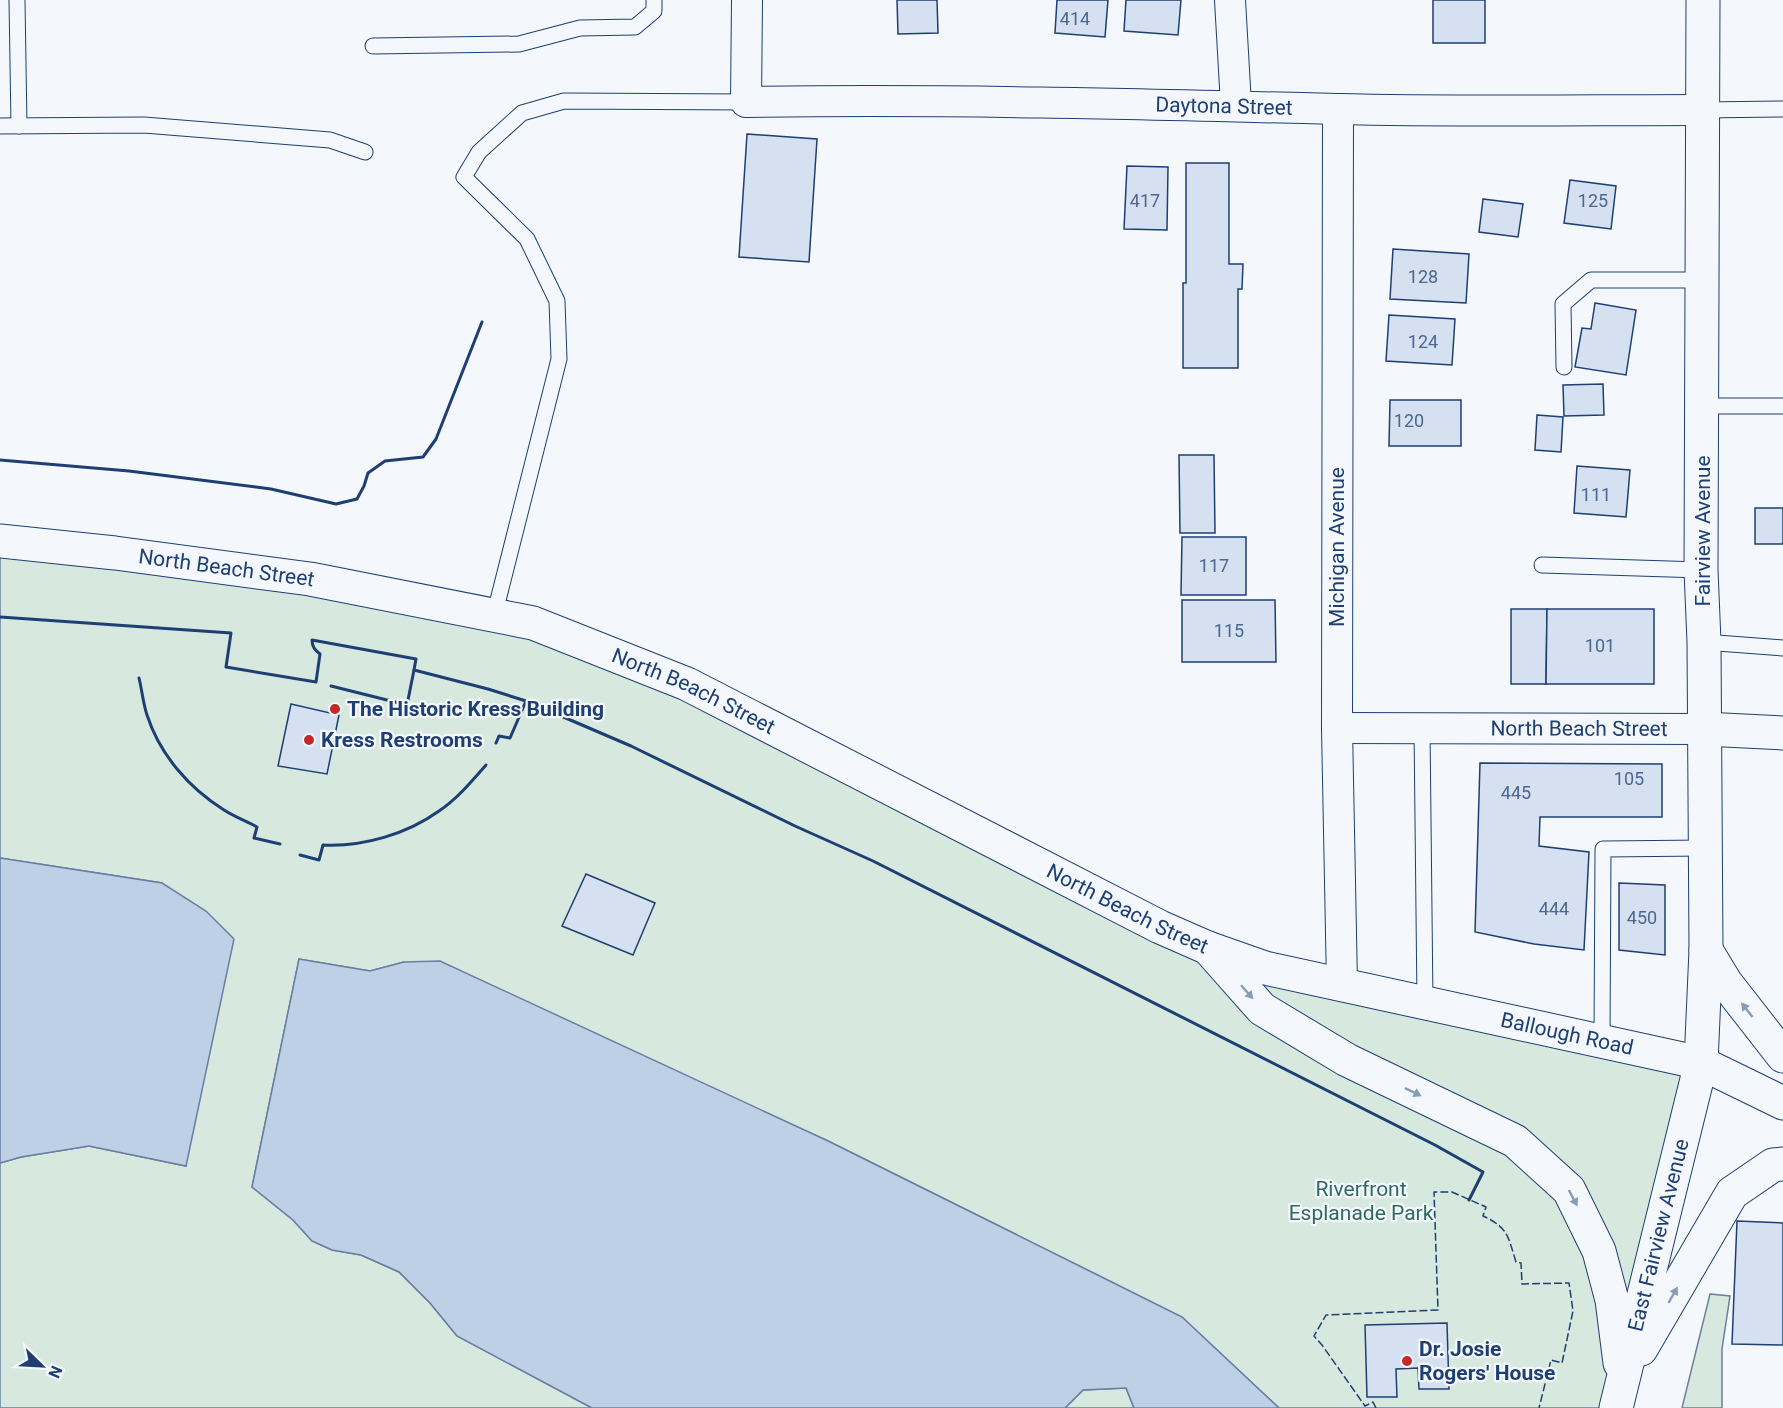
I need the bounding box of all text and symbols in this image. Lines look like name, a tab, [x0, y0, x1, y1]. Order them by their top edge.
house number: 414	[1060, 8, 1090, 29]
street label: Daytona Street	[1155, 93, 1293, 120]
house number: 417	[1130, 190, 1160, 211]
house number: 125	[1578, 190, 1608, 211]
house number: 128	[1408, 266, 1438, 287]
house number: 124	[1408, 331, 1438, 352]
house number: 120	[1394, 410, 1424, 431]
street label: Fairview Avenue	[1691, 455, 1715, 607]
street label: Michigan Avenue	[1325, 467, 1349, 627]
house number: 111	[1581, 484, 1611, 505]
street label: North Beach Street	[137, 544, 317, 592]
house number: 117	[1199, 555, 1229, 576]
house number: 115	[1214, 620, 1244, 641]
house number: 101	[1585, 635, 1615, 656]
street label: North Beach Street	[608, 643, 779, 739]
place label: The Historic Kress Building	[347, 697, 604, 721]
marker: The Historic Kress Building	[328, 702, 342, 716]
street label: North Beach Street	[1490, 716, 1668, 741]
place label: Kress Restrooms	[321, 728, 483, 752]
marker: Kress Restrooms	[302, 733, 316, 747]
house number: 105	[1614, 768, 1644, 789]
house number: 445	[1501, 782, 1531, 803]
street label: North Beach Street	[1043, 859, 1212, 959]
house number: 444	[1539, 898, 1569, 919]
house number: 450	[1627, 907, 1657, 928]
one-way arrow	[1240, 984, 1253, 999]
one-way arrow	[1741, 1002, 1753, 1017]
street label: Ballough Road	[1498, 1008, 1636, 1060]
one-way arrow	[1404, 1088, 1421, 1097]
street label: East Fairview Avenue	[1623, 1136, 1694, 1334]
park label: Riverfront Esplanade Park	[1289, 1177, 1434, 1225]
one-way arrow	[1568, 1190, 1578, 1207]
one-way arrow	[1667, 1287, 1678, 1303]
north arrow	[12, 1336, 72, 1396]
place label: Dr. Josie Rogers' House	[1419, 1337, 1555, 1385]
marker: Dr. Josie Rogers' House	[1400, 1354, 1414, 1368]
text: N	[44, 1363, 66, 1381]

